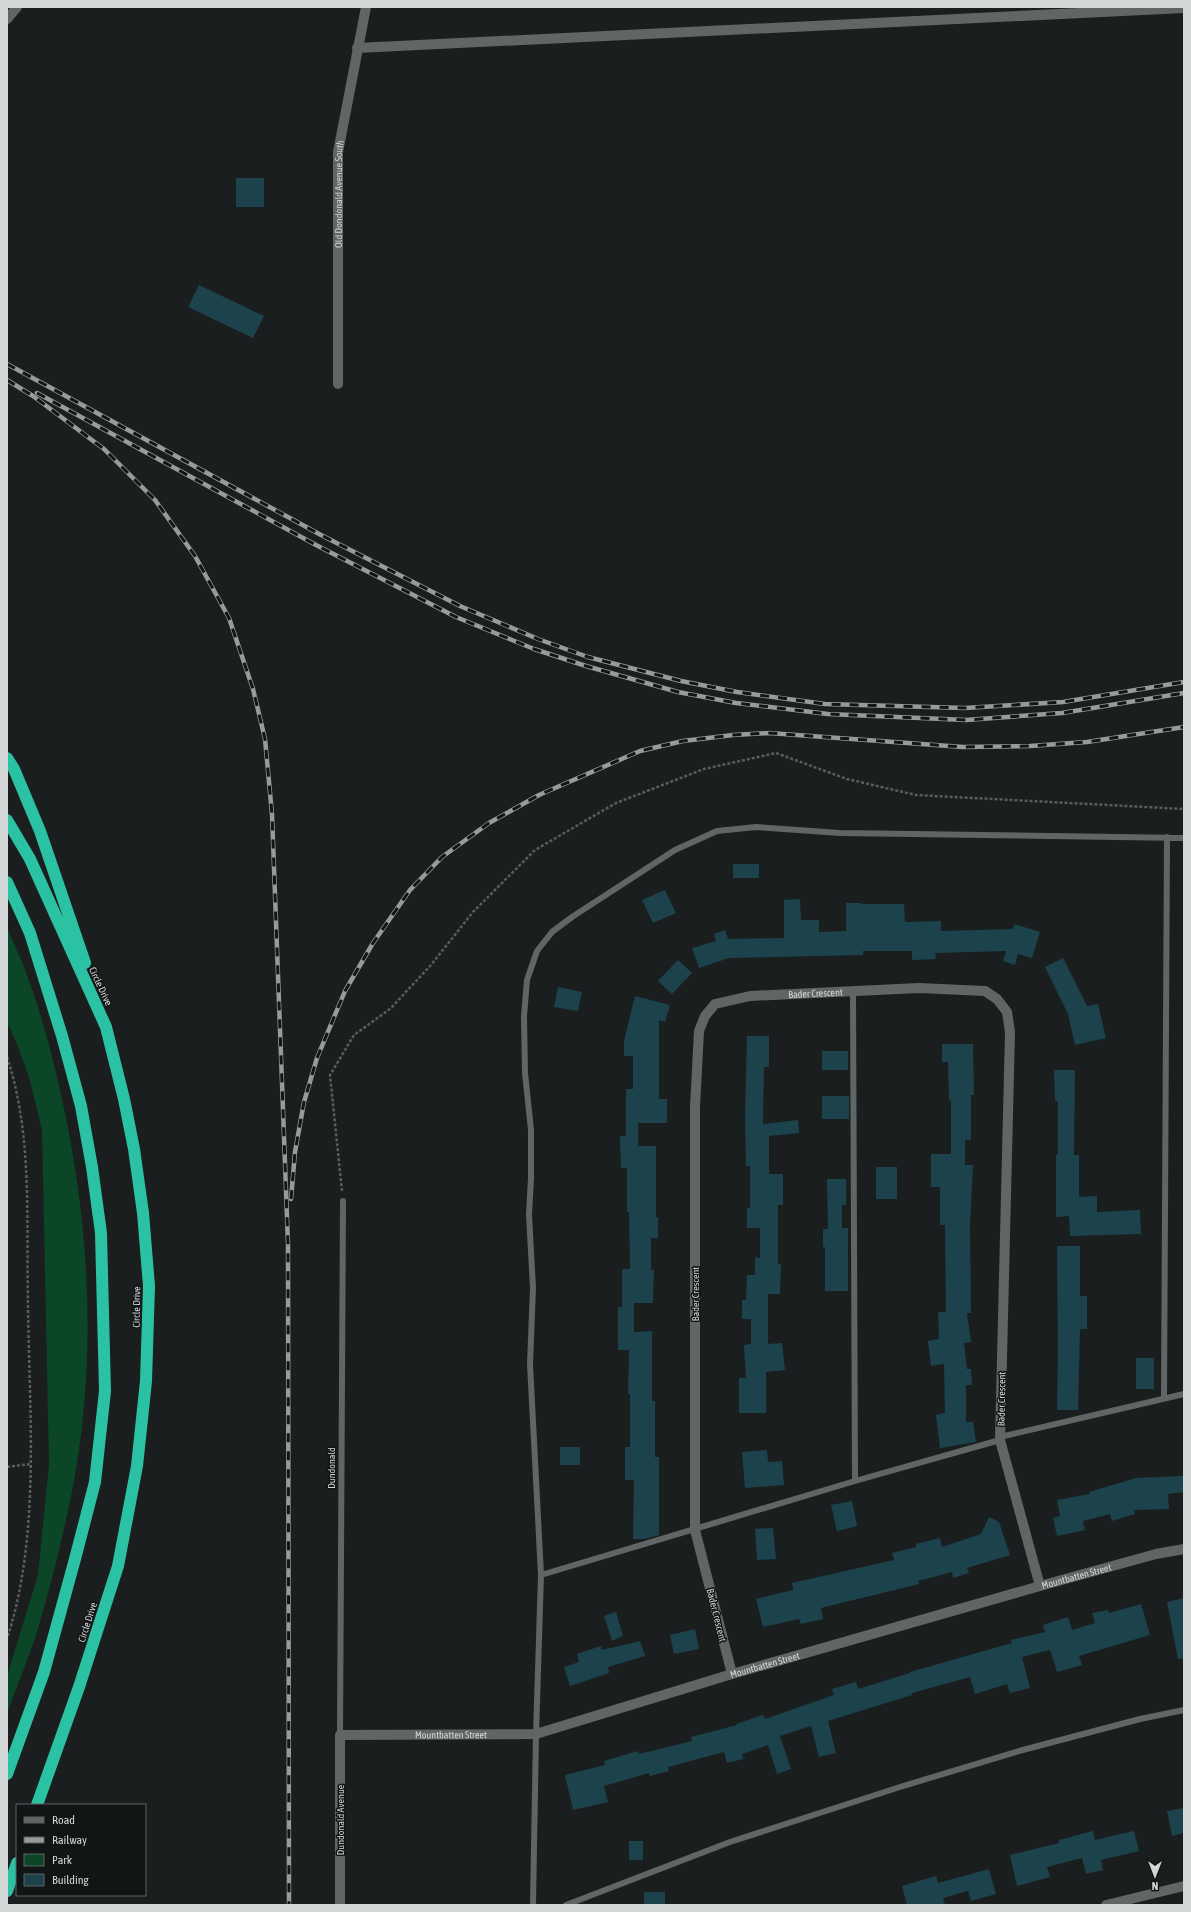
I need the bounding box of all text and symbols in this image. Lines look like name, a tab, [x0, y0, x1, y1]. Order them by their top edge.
street label: Old Dondonald Avenue South	[333, 139, 346, 248]
street label: Circle Drive	[87, 965, 114, 1008]
street label: Bader Crescent	[788, 987, 843, 1000]
street label: Bader Crescent	[690, 1267, 701, 1321]
street label: Circle Drive	[131, 1286, 142, 1328]
street label: Bader Crescent	[996, 1372, 1007, 1426]
street label: Dundonald	[326, 1447, 337, 1489]
street label: Mountbatten Street	[1040, 1562, 1113, 1591]
street label: Bader Crescent	[705, 1587, 728, 1643]
street label: Circle Drive	[76, 1600, 99, 1644]
street label: Mountbatten Street	[729, 1650, 801, 1680]
street label: Mountbatten Street	[415, 1729, 487, 1741]
street label: Dundonald Avenue	[335, 1784, 346, 1855]
legend	[16, 1804, 146, 1896]
text: Road	[52, 1813, 75, 1827]
text: Railway	[52, 1833, 87, 1847]
text: Park	[52, 1853, 73, 1867]
north arrow	[1135, 1856, 1175, 1896]
text: Building	[52, 1873, 90, 1887]
text: N	[1152, 1880, 1158, 1892]

